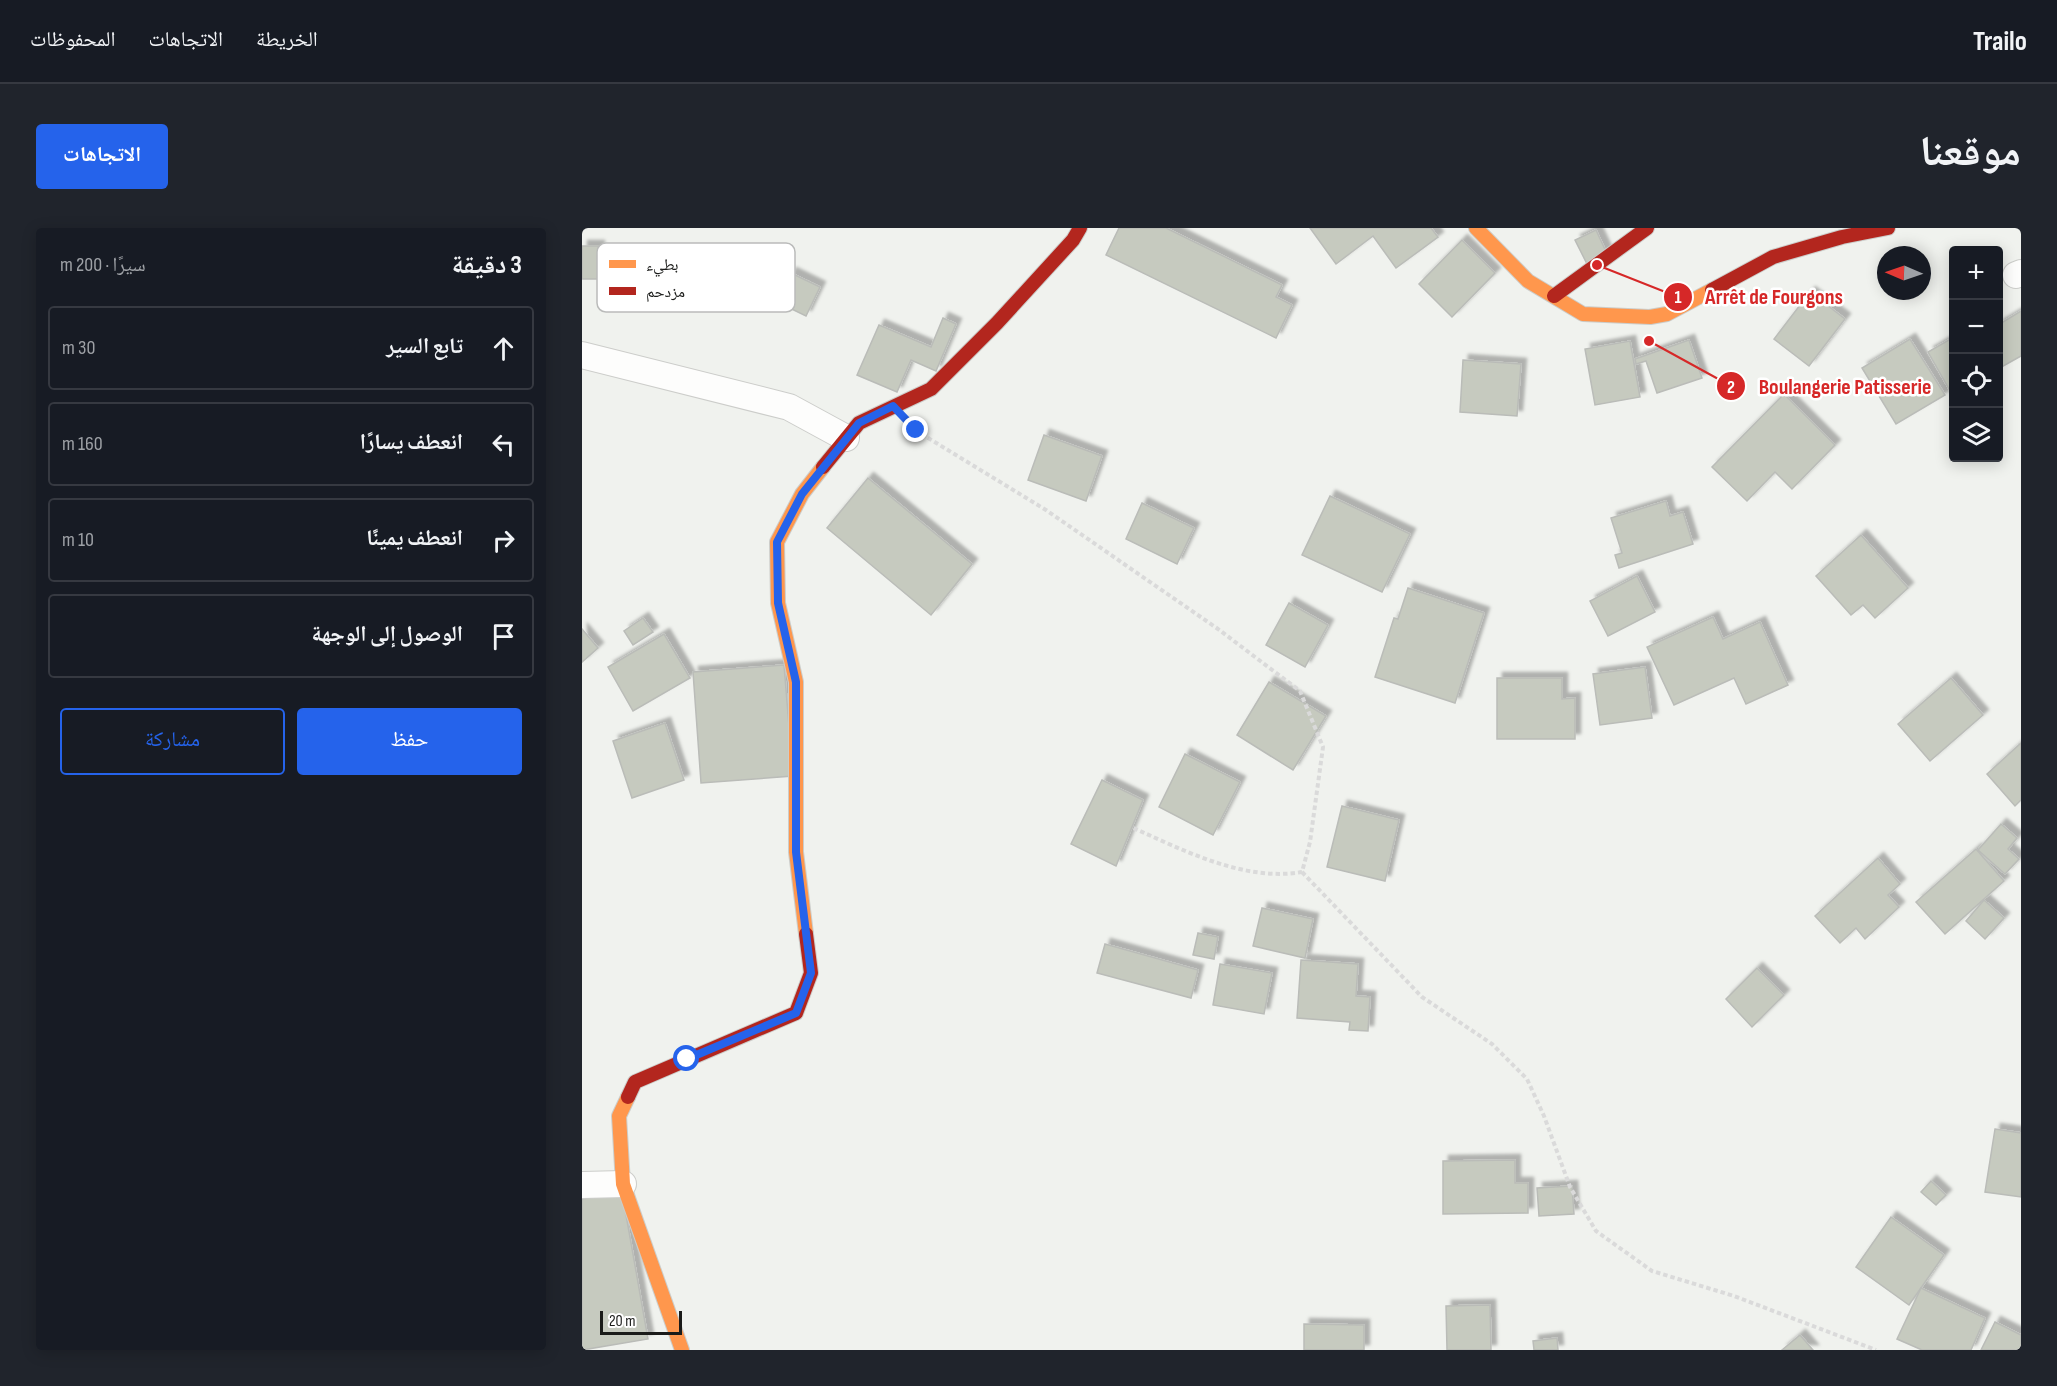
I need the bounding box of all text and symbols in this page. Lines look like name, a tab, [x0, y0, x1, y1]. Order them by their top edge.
text: Trailo	[1973, 25, 2027, 58]
text: المحفوظات	[30, 27, 115, 52]
text: الاتجاهات	[148, 27, 223, 52]
text: الخريطة	[256, 27, 318, 52]
button: الاتجاهات	[36, 124, 168, 189]
text: موقعنا	[1920, 127, 2021, 178]
legend	[597, 243, 795, 312]
north arrow	[1877, 246, 1931, 300]
map controls	[1949, 246, 2003, 462]
button: +	[1949, 246, 2003, 300]
text: 3 دقيقة	[452, 250, 522, 281]
text: سيرًا · 200 m	[60, 253, 146, 277]
text: بطيء	[646, 256, 678, 277]
callout: Arrêt de Fourgons	[1663, 277, 1855, 317]
text: مزدحم	[646, 283, 685, 302]
text: Arrêt de Fourgons	[1704, 284, 1843, 311]
text: 1	[1674, 287, 1682, 308]
button: −	[1949, 300, 2003, 354]
icon: ahead	[487, 332, 520, 365]
text: تابع السير	[386, 333, 463, 360]
text: 30 m	[62, 336, 95, 360]
button: locate	[1949, 354, 2003, 408]
callout: Boulangerie Patisserie	[1716, 366, 1943, 406]
text: Boulangerie Patisserie	[1759, 374, 1931, 401]
text: 2	[1727, 377, 1735, 398]
button: layers	[1949, 408, 2003, 462]
route end	[902, 416, 928, 442]
icon: left	[487, 428, 520, 461]
text: انعطف يسارًا	[360, 429, 463, 456]
text: 160 m	[62, 432, 103, 456]
icon: right	[487, 524, 520, 557]
text: انعطف يمينًا	[366, 525, 463, 552]
text: 10 m	[62, 528, 94, 552]
icon: arrive	[487, 620, 520, 653]
text: الوصول إلى الوجهة	[311, 621, 463, 648]
button: مشاركة	[60, 708, 285, 775]
button: حفظ	[297, 708, 522, 775]
route start	[673, 1045, 699, 1071]
scale bar	[600, 1308, 682, 1336]
text: 20 m	[609, 1312, 636, 1331]

